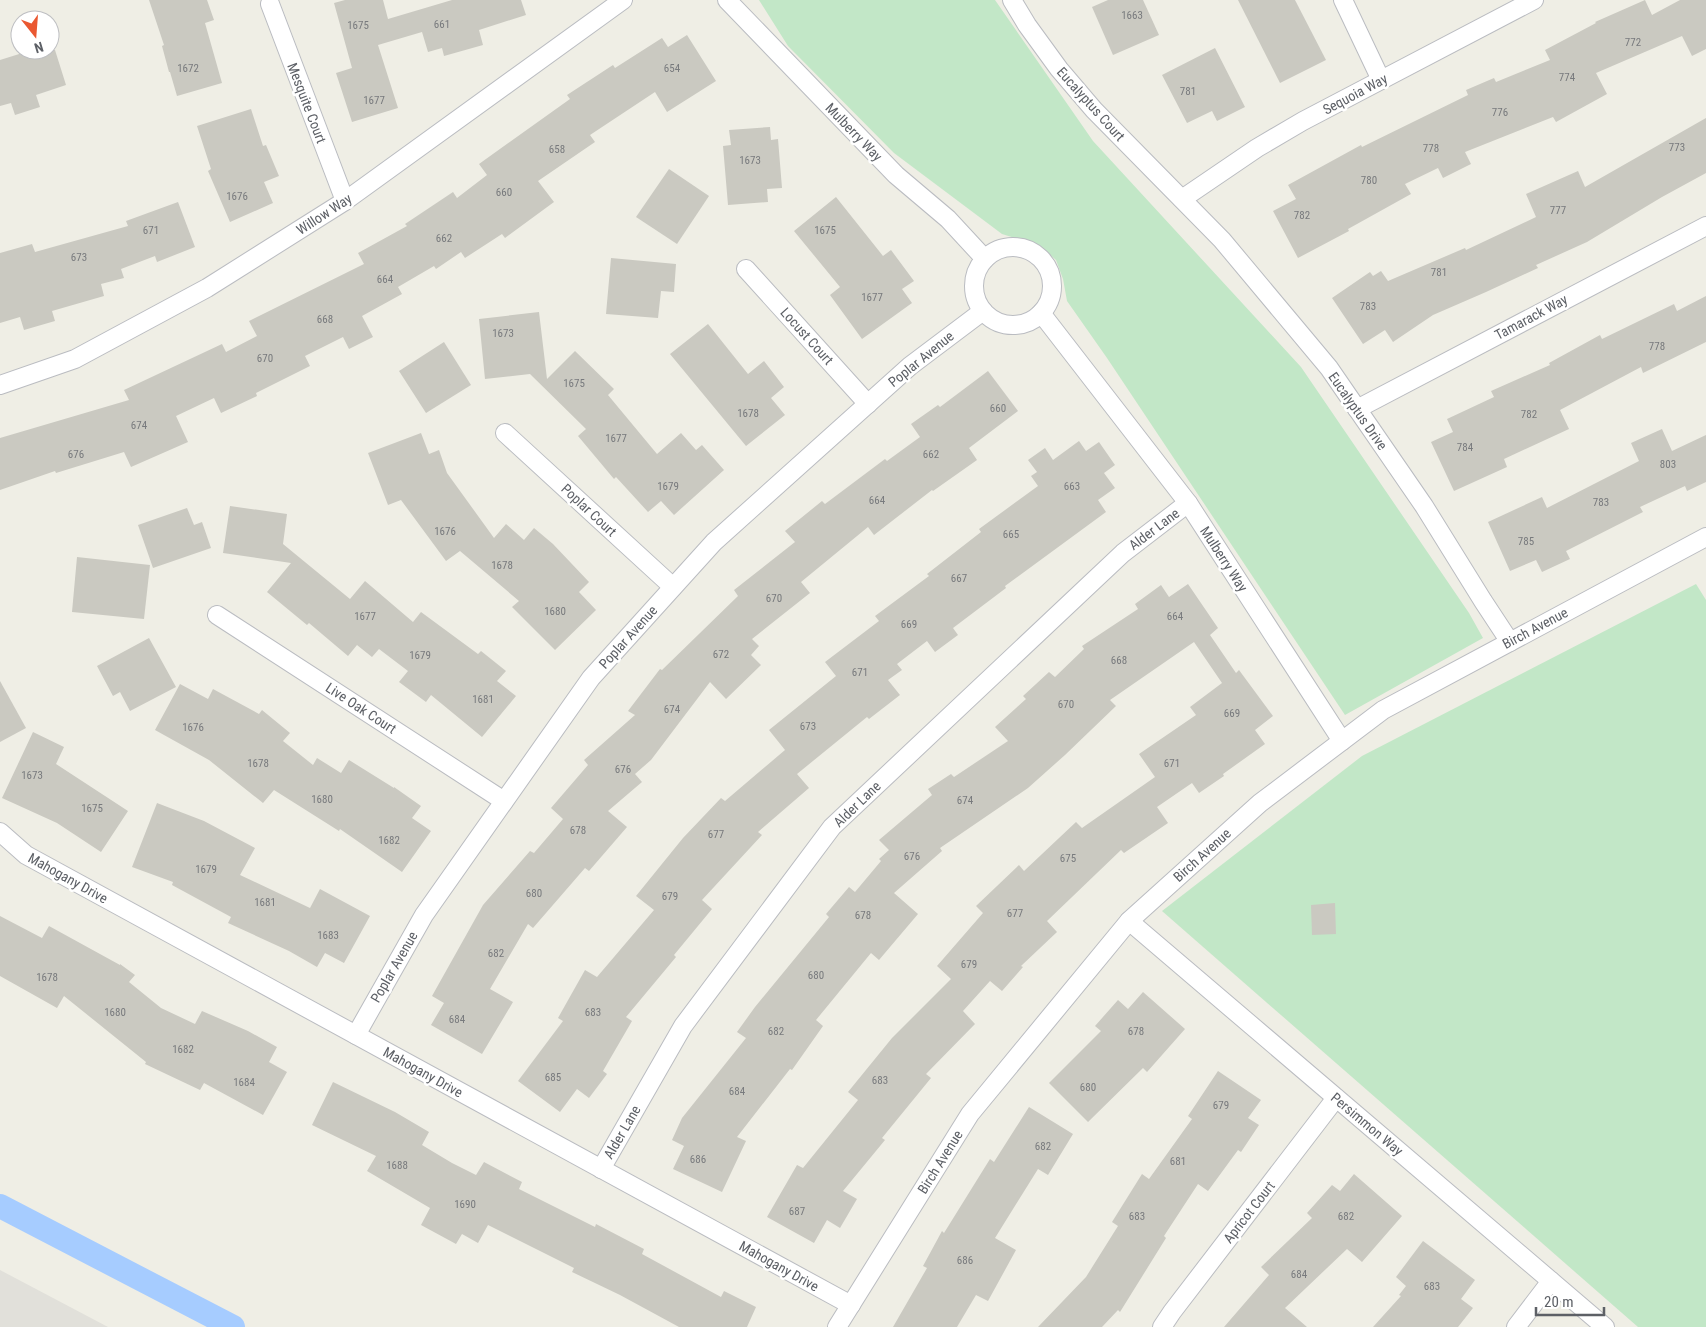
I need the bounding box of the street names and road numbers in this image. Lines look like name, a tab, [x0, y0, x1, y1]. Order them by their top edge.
street label: Mesquite Court	[284, 60, 330, 146]
street label: Eucalyptus Court	[1054, 64, 1128, 144]
street label: Sequoia Way	[1320, 70, 1390, 118]
street label: Mulberry Way	[822, 100, 886, 165]
street label: Willow Way	[293, 190, 355, 238]
street label: Tamarack Way	[1492, 291, 1570, 343]
street label: Locust Court	[777, 304, 837, 368]
street label: Poplar Avenue	[885, 328, 957, 390]
street label: Eucalyptus Drive	[1325, 369, 1391, 453]
street label: Poplar Court	[558, 480, 620, 540]
street label: Alder Lane	[1126, 505, 1183, 553]
street label: Mulberry Way	[1197, 523, 1251, 595]
street label: Poplar Avenue	[596, 602, 661, 672]
street label: Birch Avenue	[1500, 604, 1571, 652]
street label: Live Oak Court	[323, 679, 399, 737]
street label: Alder Lane	[830, 777, 884, 830]
street label: Birch Avenue	[1170, 825, 1234, 885]
street label: Mahogany Drive	[25, 850, 111, 907]
street label: Poplar Avenue	[367, 928, 421, 1005]
street label: Mahogany Drive	[380, 1044, 466, 1101]
street label: Persimmon Way	[1328, 1089, 1406, 1159]
street label: Alder Lane	[600, 1102, 644, 1162]
street label: Birch Avenue	[914, 1127, 966, 1197]
street label: Apricot Court	[1220, 1178, 1278, 1246]
street label: Mahogany Drive	[736, 1238, 822, 1295]

